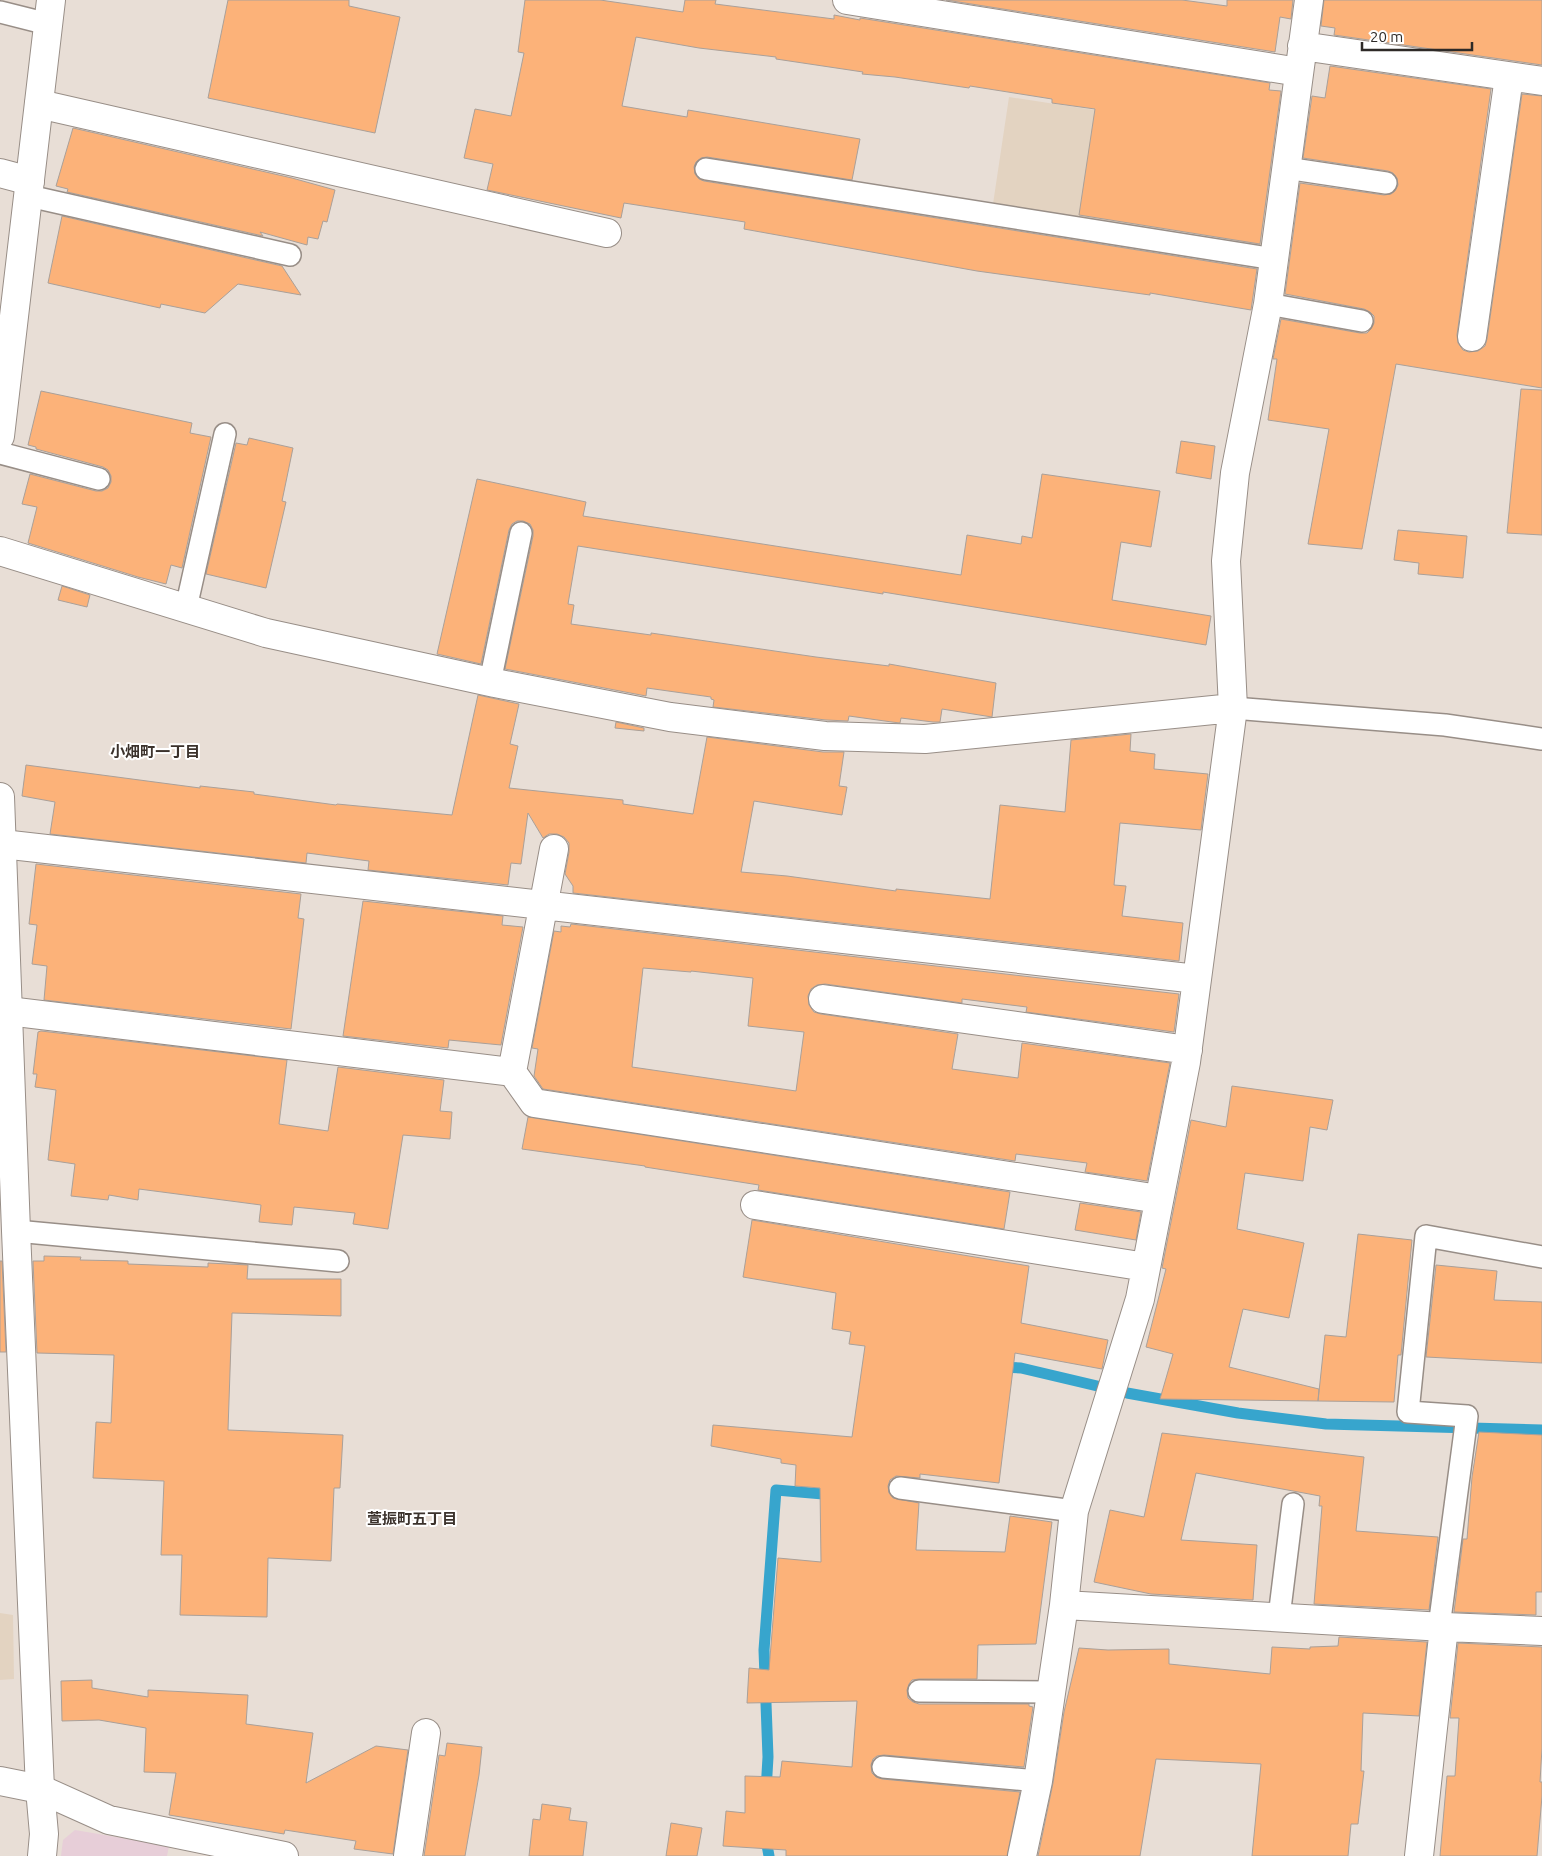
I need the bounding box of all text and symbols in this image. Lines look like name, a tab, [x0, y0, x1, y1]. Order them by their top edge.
scale bar	[1362, 20, 1472, 52]
text: 20 m	[1370, 28, 1403, 45]
district label: 小畑町一丁目	[110, 743, 200, 760]
district label: 萱振町五丁目	[367, 1510, 457, 1527]

